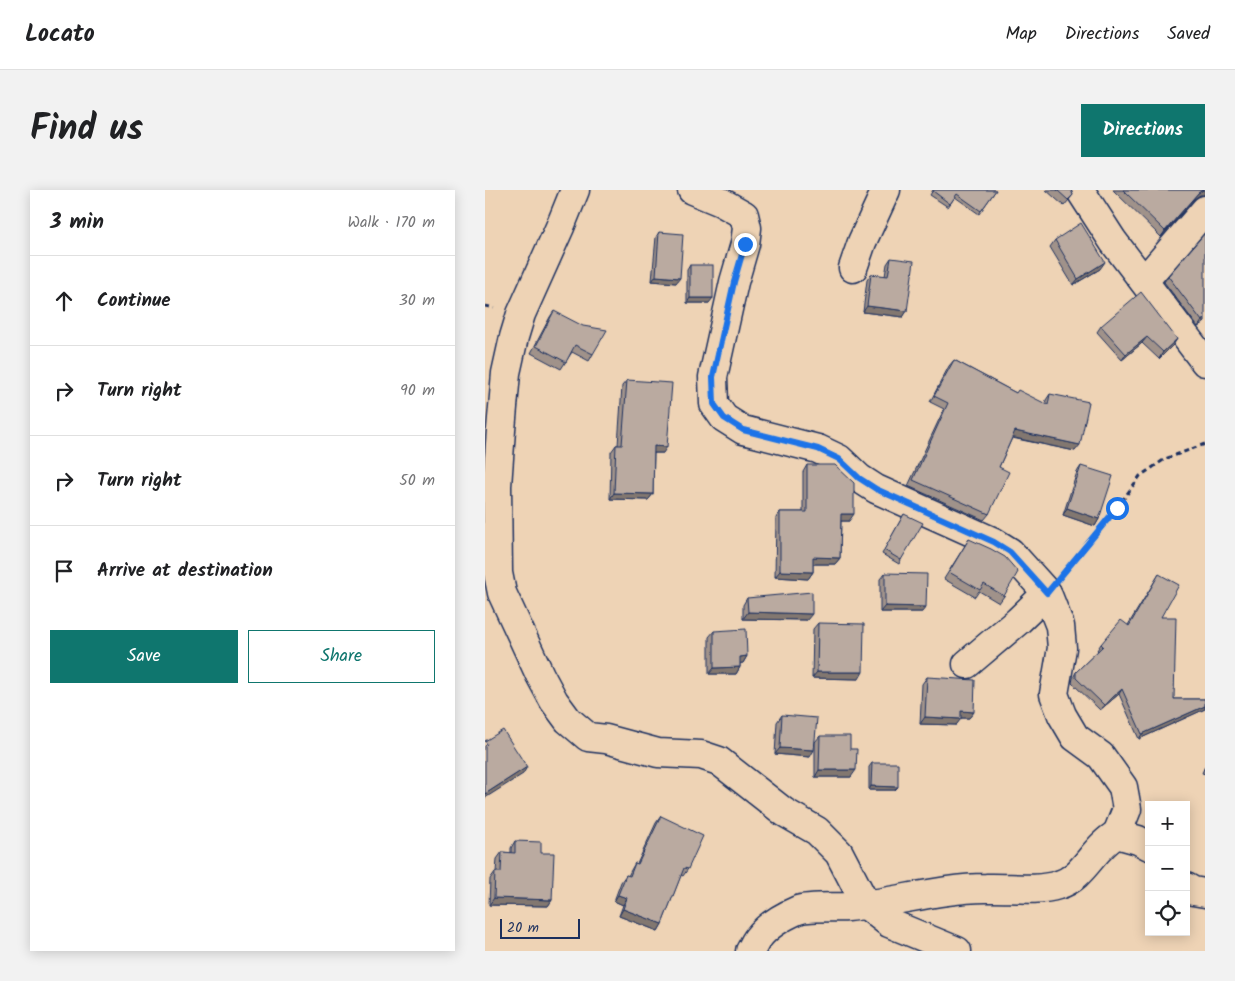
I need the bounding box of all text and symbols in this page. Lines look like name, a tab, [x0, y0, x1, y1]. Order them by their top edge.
text: Locato	[25, 15, 95, 54]
text: Map	[1005, 20, 1037, 49]
text: Directions	[1065, 20, 1139, 49]
text: Saved	[1167, 20, 1210, 49]
text: Find us	[30, 102, 143, 158]
button: Directions	[1081, 104, 1205, 157]
text: 3 min	[50, 206, 104, 239]
text: Walk · 170 m	[347, 210, 435, 235]
route end	[734, 233, 757, 256]
text: Continue	[97, 286, 170, 316]
icon: ahead	[50, 287, 78, 315]
text: 30 m	[399, 288, 435, 313]
text: Turn right	[97, 376, 182, 406]
icon: right	[50, 377, 78, 405]
text: 90 m	[400, 378, 435, 403]
text: Turn right	[97, 466, 182, 496]
icon: right	[50, 467, 78, 495]
text: 50 m	[399, 468, 435, 493]
route start	[1106, 497, 1129, 520]
text: Arrive at destination	[97, 556, 273, 586]
icon: arrive	[50, 557, 78, 585]
button: Save	[50, 630, 238, 683]
button: Share	[248, 630, 435, 683]
map controls	[1145, 801, 1190, 936]
button: +	[1145, 801, 1190, 846]
button: −	[1145, 846, 1190, 891]
button: locate	[1145, 891, 1190, 936]
scale bar	[500, 916, 580, 939]
text: 20 m	[507, 917, 539, 939]

